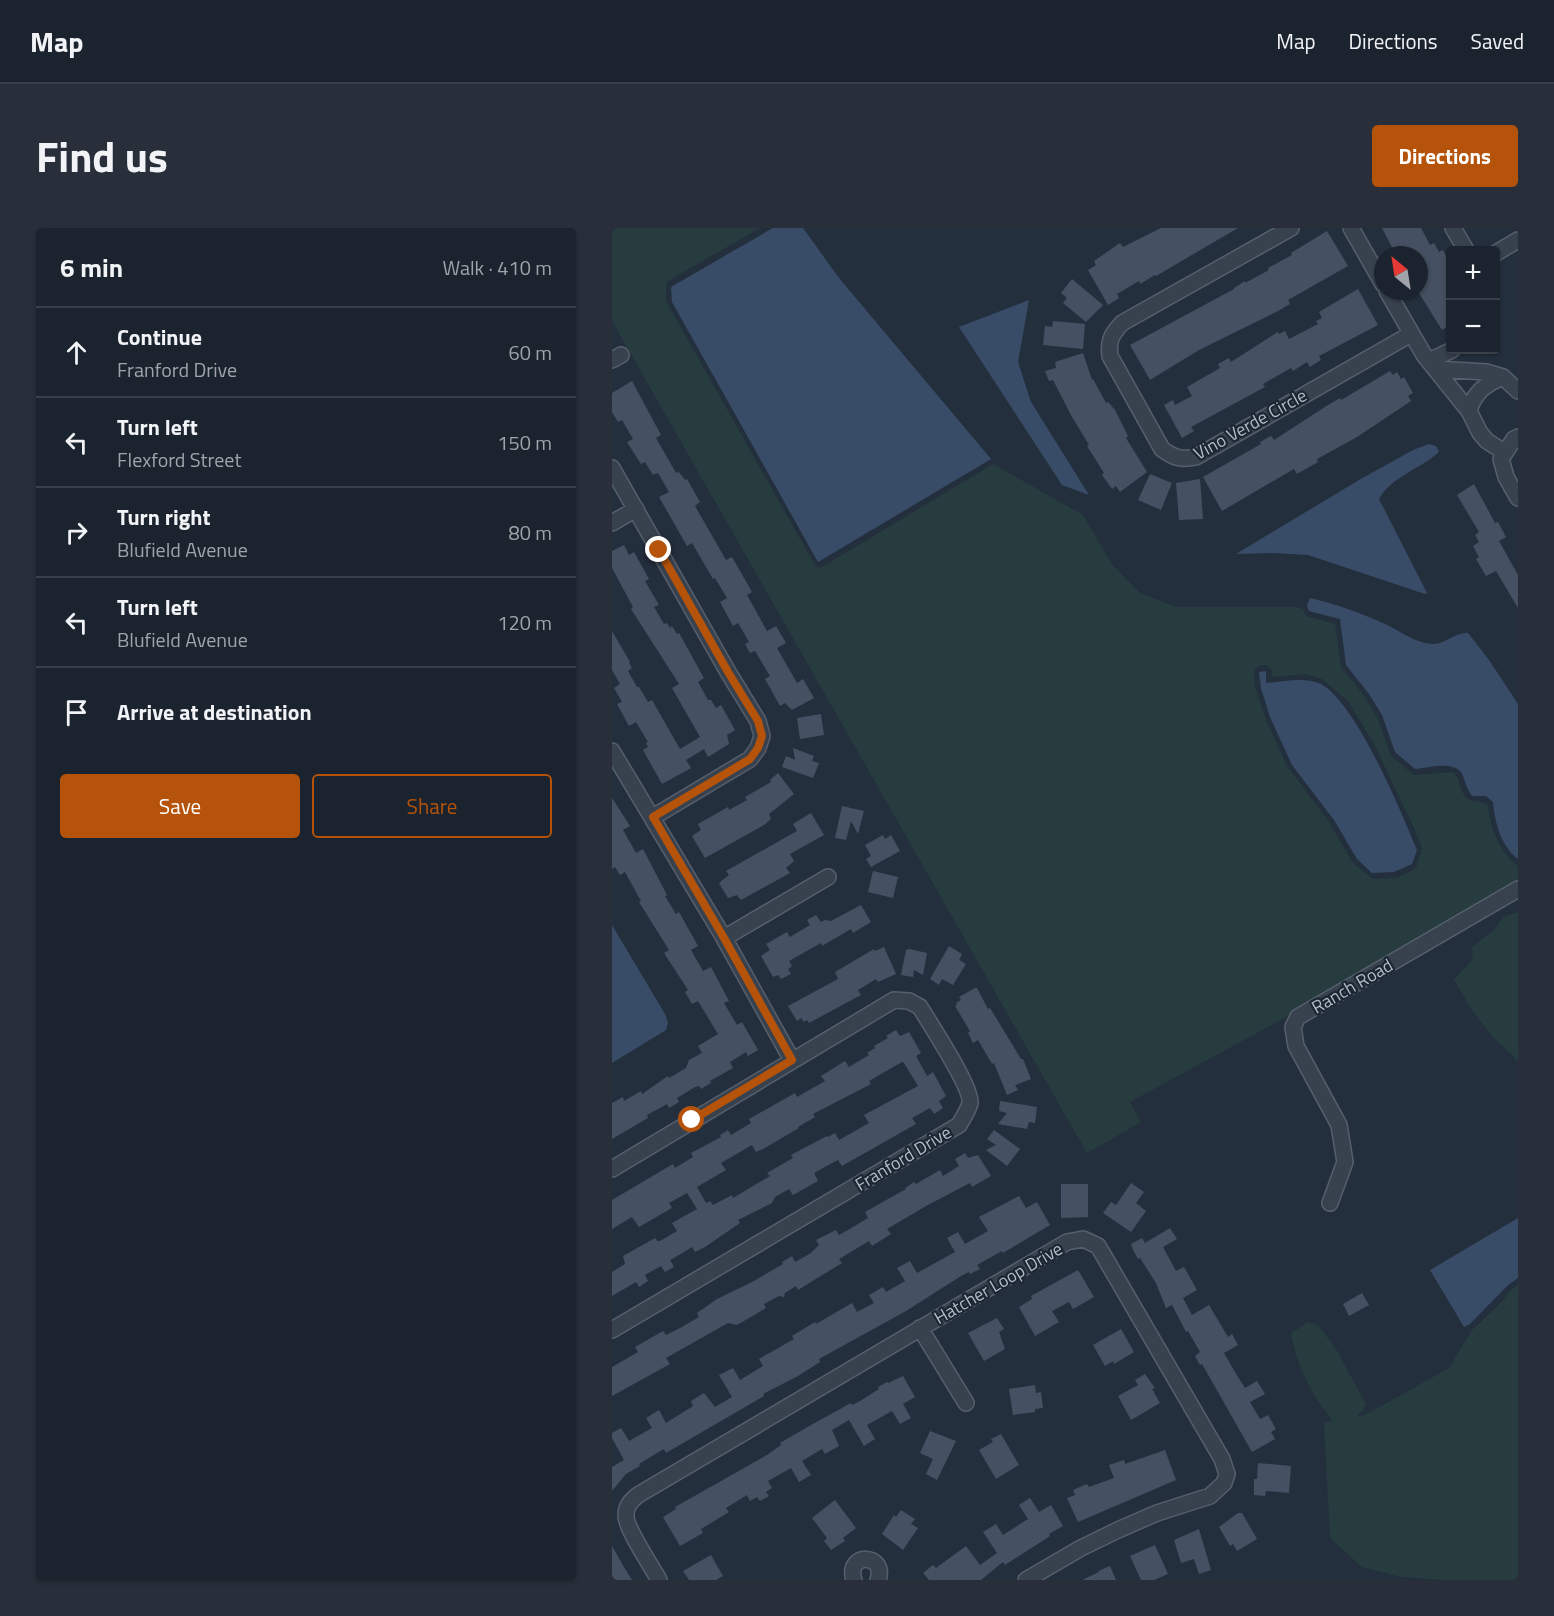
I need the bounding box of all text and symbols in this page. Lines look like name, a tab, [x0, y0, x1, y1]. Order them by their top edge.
text: Map	[30, 20, 84, 63]
text: Map	[1276, 25, 1316, 57]
text: Directions	[1349, 25, 1438, 57]
text: Saved	[1471, 25, 1524, 57]
text: Find us	[36, 124, 168, 188]
button: Directions	[1372, 125, 1518, 187]
north arrow	[1374, 246, 1428, 300]
map controls	[1446, 246, 1500, 354]
button: +	[1446, 246, 1500, 300]
text: 6 min	[60, 248, 123, 287]
text: Walk · 410 m	[443, 252, 552, 283]
button: −	[1446, 300, 1500, 354]
text: Continue	[117, 320, 202, 354]
icon: ahead	[60, 336, 93, 369]
text: 60 m	[508, 337, 552, 368]
text: Franford Drive	[117, 354, 237, 385]
street label: Vino Verde Circle	[1188, 382, 1312, 466]
text: Turn left	[117, 410, 198, 444]
icon: left	[60, 426, 93, 459]
text: 150 m	[497, 427, 552, 458]
text: Flexford Street	[117, 444, 241, 475]
text: Turn right	[117, 500, 211, 534]
icon: right	[60, 516, 93, 549]
text: 80 m	[508, 517, 552, 548]
text: Blufield Avenue	[117, 534, 248, 565]
route end	[645, 536, 671, 562]
text: Turn left	[117, 590, 198, 624]
icon: left	[60, 606, 93, 639]
text: 120 m	[497, 607, 552, 638]
text: Blufield Avenue	[117, 624, 248, 655]
text: Arrive at destination	[117, 695, 312, 729]
icon: arrive	[60, 696, 93, 729]
button: Save	[60, 774, 300, 838]
button: Share	[312, 774, 552, 838]
street label: Ranch Road	[1306, 952, 1398, 1020]
route start	[678, 1106, 704, 1132]
street label: Franford Drive	[850, 1119, 956, 1197]
street label: Hatcher Loop Drive	[929, 1235, 1067, 1331]

